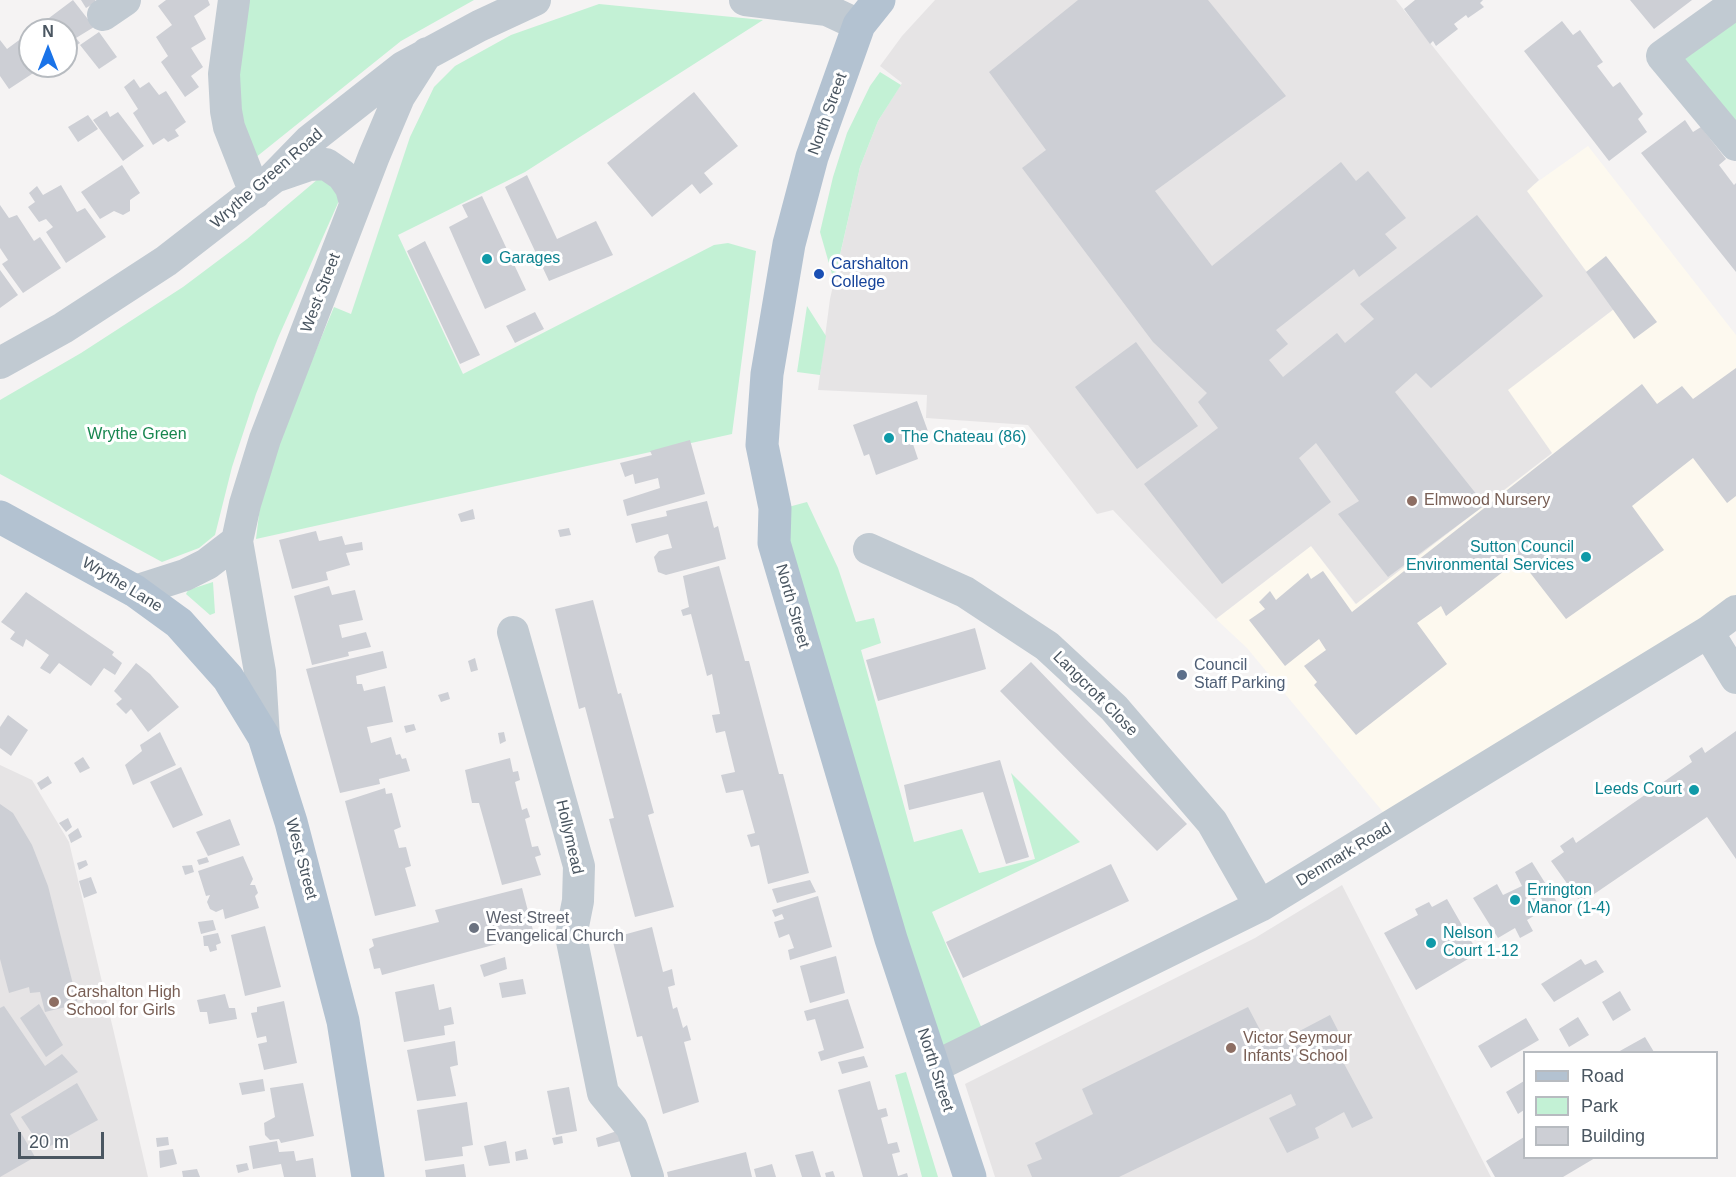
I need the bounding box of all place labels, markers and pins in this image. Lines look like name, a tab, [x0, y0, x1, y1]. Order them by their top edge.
place label: Garages	[499, 249, 560, 269]
marker: Garages	[480, 252, 494, 266]
place label: Carshalton College	[831, 255, 908, 293]
marker: Carshalton College	[812, 267, 826, 281]
place label: The Chateau (86)	[901, 428, 1026, 448]
marker: The Chateau (86)	[882, 431, 896, 445]
place label: Elmwood Nursery	[1424, 491, 1550, 511]
marker: Elmwood Nursery	[1405, 494, 1419, 508]
place label: Sutton Council Environmental Services	[1406, 538, 1574, 576]
marker: Sutton Council Environmental Services	[1579, 550, 1593, 564]
place label: Council Staff Parking	[1194, 656, 1285, 694]
marker: Council Staff Parking	[1175, 668, 1189, 682]
place label: Leeds Court	[1595, 780, 1682, 800]
marker: Leeds Court	[1687, 783, 1701, 797]
place label: Errington Manor (1-4)	[1527, 881, 1611, 919]
marker: Errington Manor (1-4)	[1508, 893, 1522, 907]
place label: West Street Evangelical Church	[486, 909, 624, 947]
marker: West Street Evangelical Church	[467, 921, 481, 935]
place label: Nelson Court 1-12	[1443, 924, 1519, 962]
marker: Nelson Court 1-12	[1424, 936, 1438, 950]
place label: Carshalton High School for Girls	[66, 983, 181, 1021]
marker: Carshalton High School for Girls	[47, 995, 61, 1009]
place label: Victor Seymour Infants' School	[1243, 1029, 1352, 1067]
marker: Victor Seymour Infants' School	[1224, 1041, 1238, 1055]

